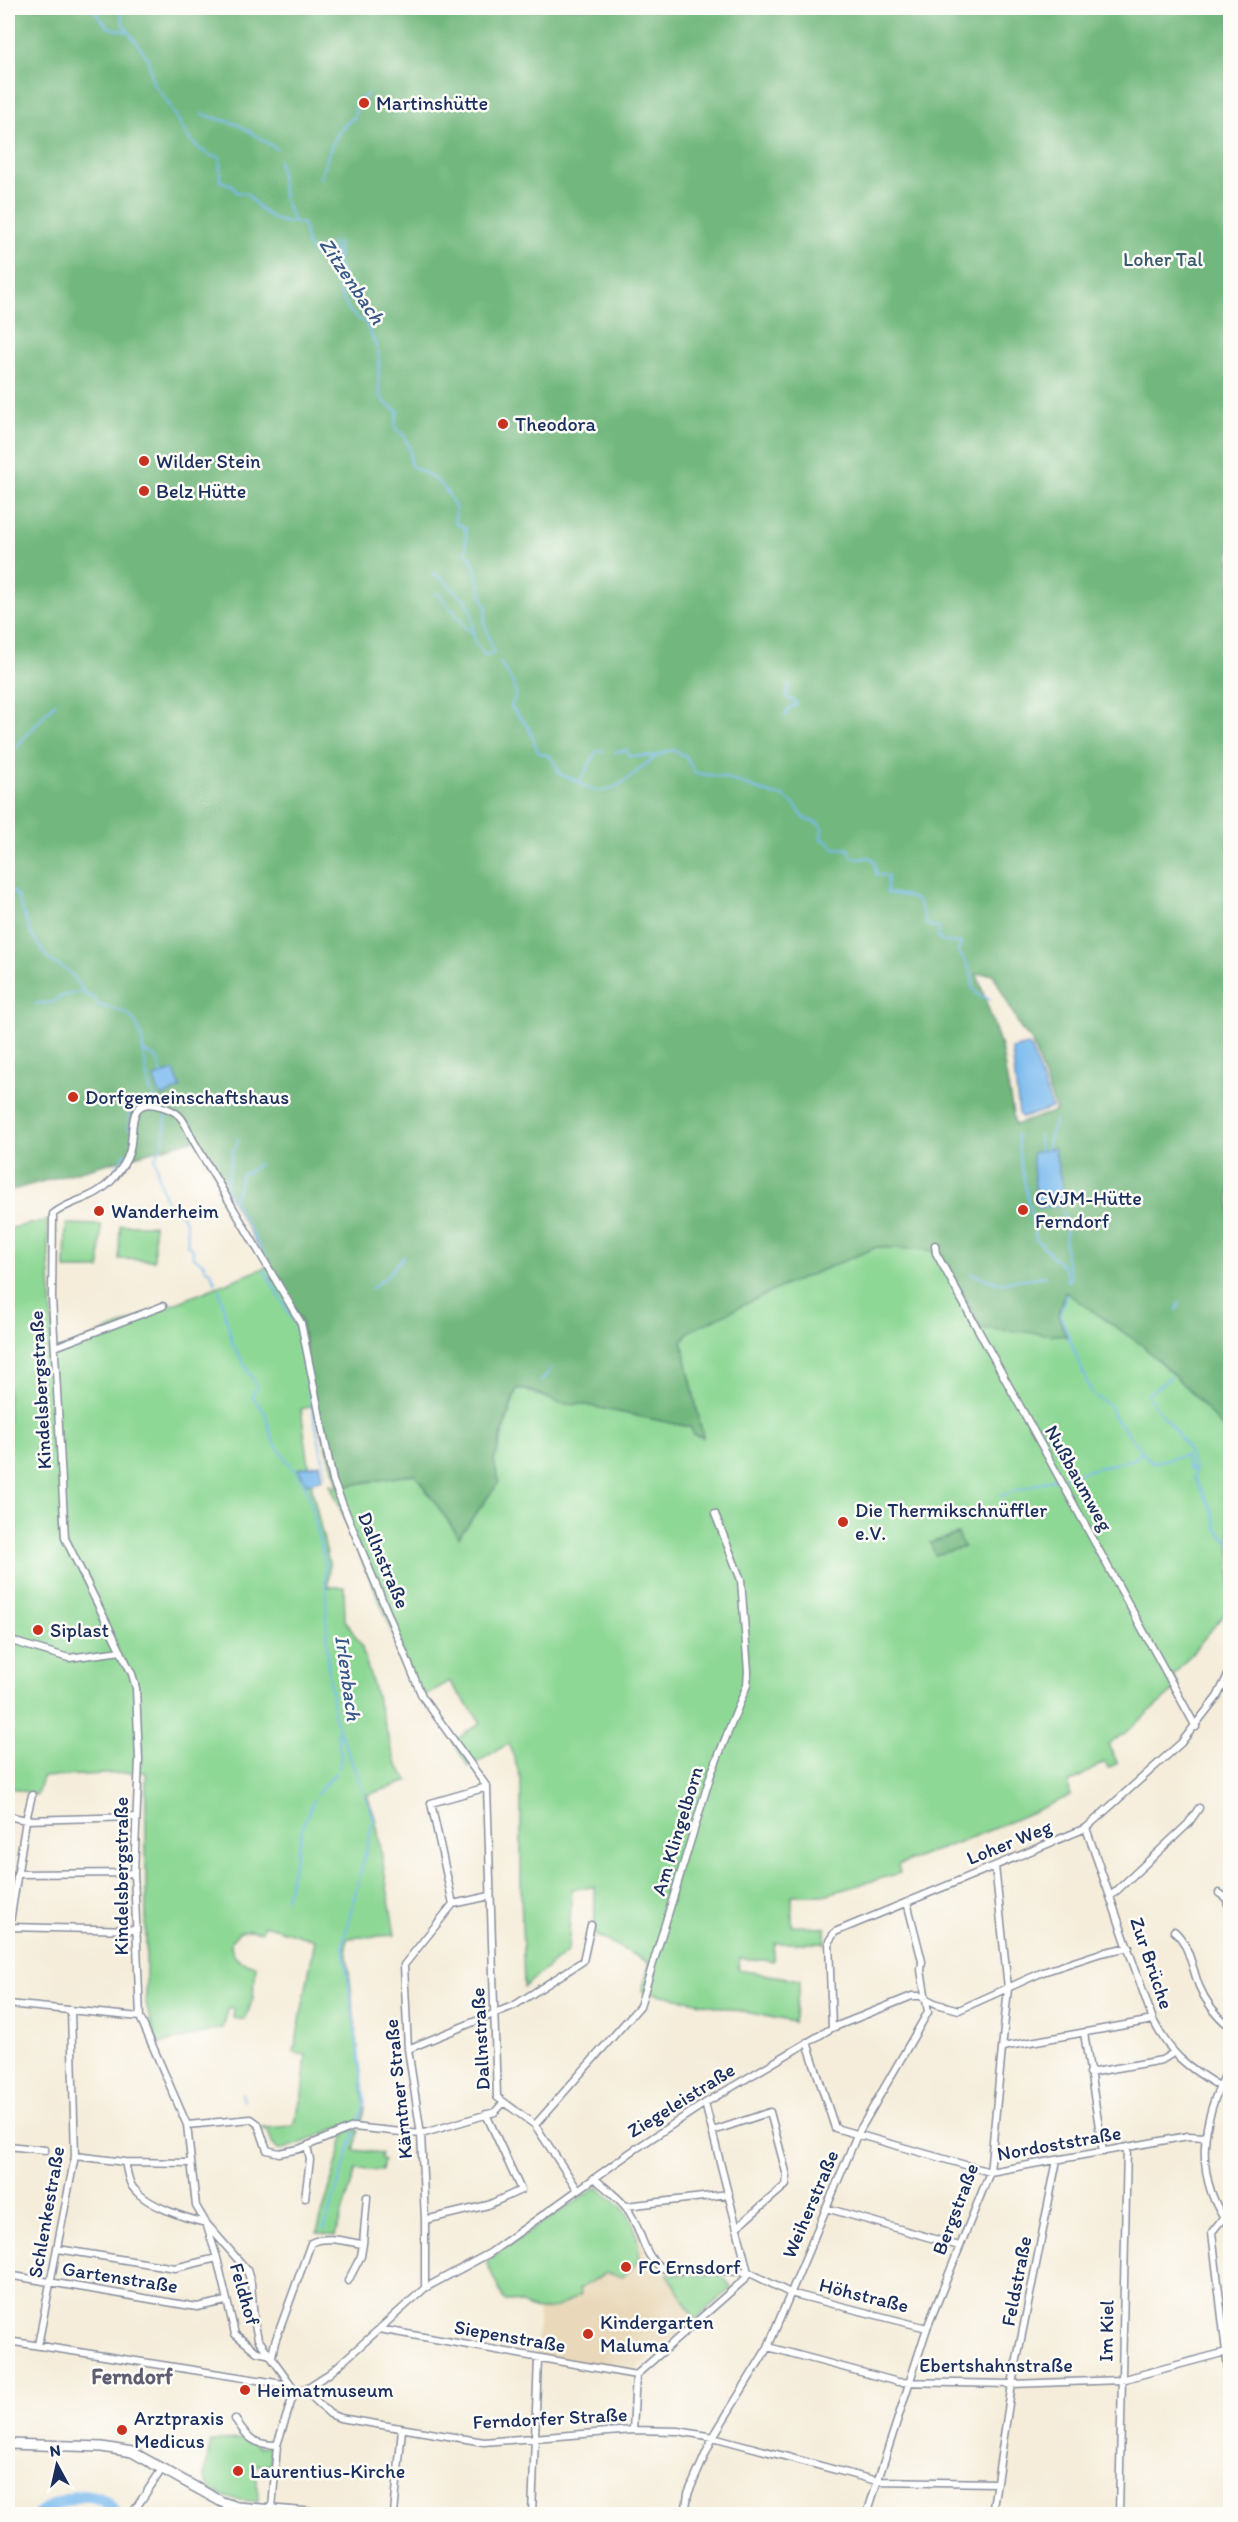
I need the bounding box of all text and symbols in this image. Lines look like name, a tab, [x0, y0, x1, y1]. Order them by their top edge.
place label: Martinshütte	[376, 91, 488, 115]
marker: Martinshütte	[357, 96, 371, 110]
water label: Zitzenbach	[314, 233, 391, 330]
park label: Loher Tal	[1123, 247, 1203, 271]
place label: Theodora	[515, 412, 596, 436]
marker: Theodora	[496, 417, 510, 431]
place label: Wilder Stein	[156, 449, 261, 473]
marker: Wilder Stein	[137, 454, 151, 468]
place label: Belz Hütte	[156, 479, 246, 503]
marker: Belz Hütte	[137, 484, 151, 498]
place label: Dorfgemeinschaftshaus	[85, 1085, 289, 1109]
marker: Dorfgemeinschaftshaus	[66, 1090, 80, 1104]
place label: CVJM-Hütte Ferndorf	[1035, 1186, 1142, 1233]
place label: Wanderheim	[111, 1199, 219, 1223]
marker: CVJM-Hütte Ferndorf	[1016, 1203, 1030, 1217]
marker: Wanderheim	[92, 1204, 106, 1218]
street label: Kindelsbergstraße	[24, 1310, 56, 1470]
street label: Nußbaumweg	[1040, 1421, 1118, 1536]
place label: Die Thermikschnüffler e.V.	[855, 1498, 1047, 1545]
street label: Dallnstraße	[353, 1508, 415, 1612]
marker: Die Thermikschnüffler e.V.	[836, 1515, 850, 1529]
place label: Siplast	[50, 1618, 109, 1642]
marker: Siplast	[31, 1623, 45, 1637]
water label: Irlenbach	[330, 1634, 367, 1723]
street label: Am Klingelborn	[646, 1763, 708, 1898]
street label: Kindelsbergstraße	[109, 1797, 133, 1955]
street label: Loher Weg	[963, 1814, 1056, 1870]
street label: Zur Brüche	[1125, 1914, 1179, 2012]
street label: Dallnstraße	[465, 1987, 495, 2091]
street label: Kärntner Straße	[379, 2018, 417, 2160]
street label: Ziegeleistraße	[623, 2057, 739, 2143]
street label: Nordoststraße	[995, 2120, 1123, 2166]
street label: Schlenkestraße	[23, 2144, 69, 2280]
street label: Weiherstraße	[776, 2146, 844, 2262]
street label: Bergstraße	[927, 2160, 983, 2258]
street label: Feldstraße	[996, 2234, 1036, 2328]
place label: FC Ernsdorf	[638, 2255, 741, 2279]
street label: Gartenstraße	[60, 2256, 180, 2298]
street label: Feldhof	[225, 2260, 265, 2328]
marker: FC Ernsdorf	[619, 2260, 633, 2274]
street label: Höhstraße	[817, 2272, 911, 2318]
street label: Im Kiel	[1093, 2300, 1119, 2362]
place label: Kindergarten Maluma	[600, 2310, 714, 2357]
street label: Siepenstraße	[452, 2314, 568, 2358]
marker: Kindergarten Maluma	[581, 2327, 595, 2341]
street label: Ebertshahnstraße	[919, 2353, 1073, 2377]
district label: Ferndorf	[91, 2363, 174, 2390]
place label: Heimatmuseum	[257, 2378, 394, 2402]
marker: Heimatmuseum	[238, 2383, 252, 2397]
street label: Ferndorfer Straße	[472, 2402, 628, 2434]
place label: Arztpraxis Medicus	[134, 2406, 224, 2453]
marker: Arztpraxis Medicus	[115, 2423, 129, 2437]
north arrow	[27, 2435, 87, 2495]
text: N	[48, 2440, 62, 2461]
place label: Laurentius-Kirche	[250, 2459, 405, 2483]
marker: Laurentius-Kirche	[231, 2464, 245, 2478]

